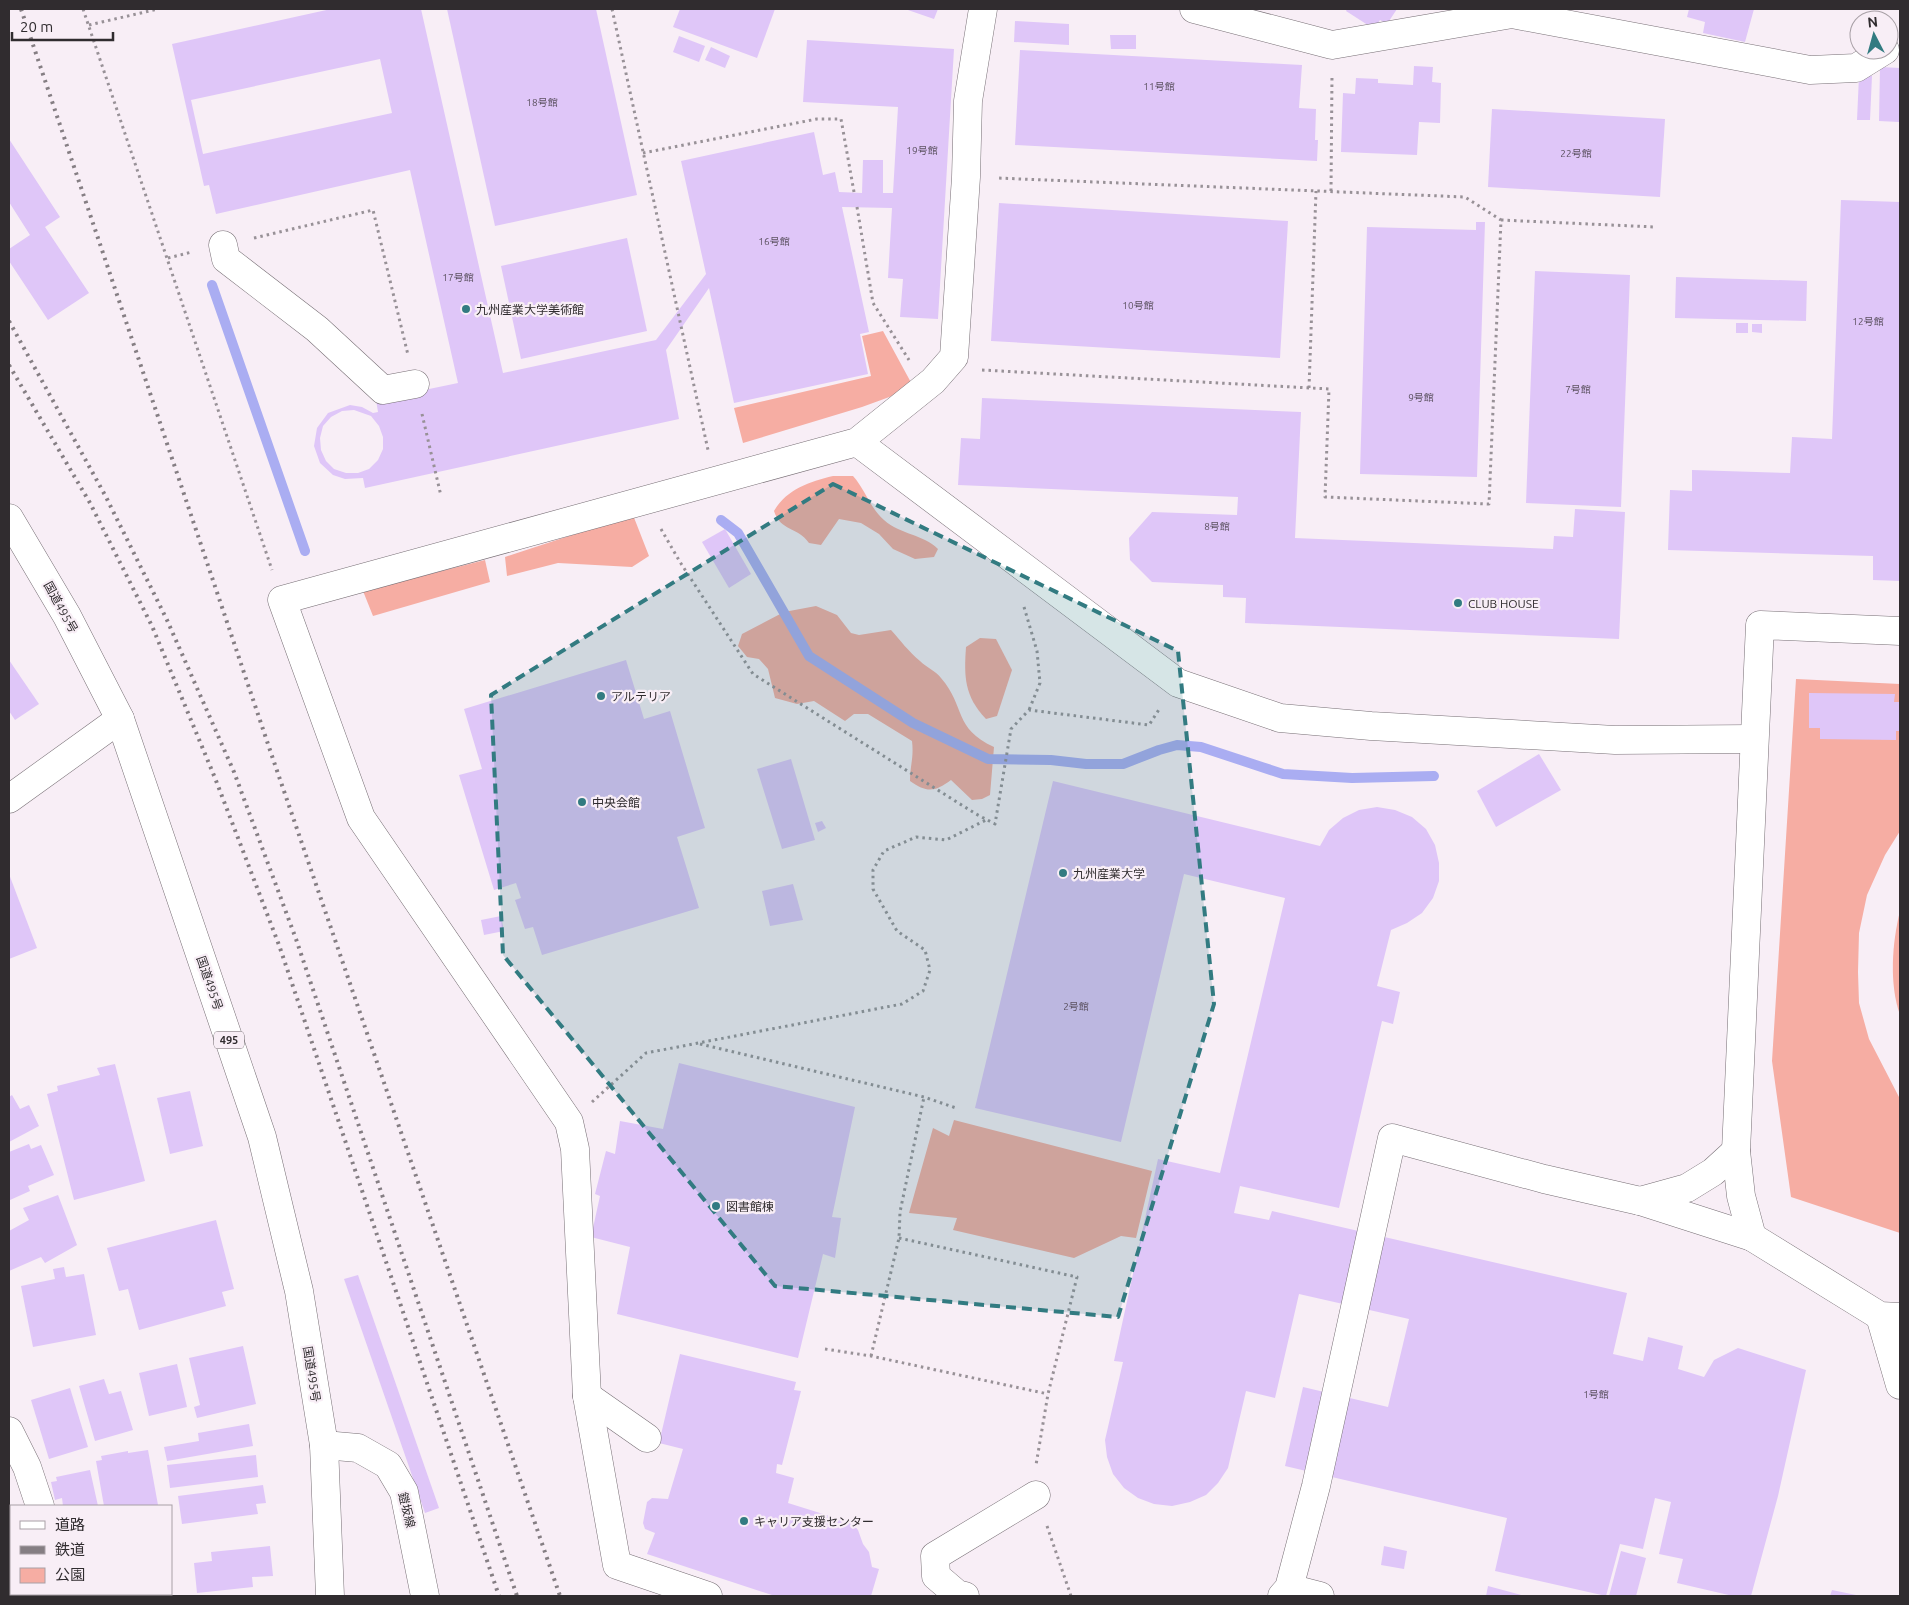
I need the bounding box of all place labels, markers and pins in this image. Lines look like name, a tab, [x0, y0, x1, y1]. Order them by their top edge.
marker: 九州産業大学美術館	[460, 303, 472, 315]
place label: 九州産業大学美術館	[476, 303, 584, 316]
marker: CLUB HOUSE	[1452, 597, 1464, 609]
place label: CLUB HOUSE	[1468, 597, 1539, 610]
marker: アルテリア	[595, 690, 607, 702]
place label: アルテリア	[611, 690, 671, 703]
marker: 中央会館	[576, 796, 588, 808]
place label: 中央会館	[592, 796, 640, 809]
marker: 九州産業大学	[1057, 867, 1069, 879]
place label: 九州産業大学	[1073, 867, 1145, 880]
marker: 図書館棟	[710, 1200, 722, 1212]
place label: 図書館棟	[726, 1200, 774, 1213]
marker: キャリア支援センター	[738, 1515, 750, 1527]
place label: キャリア支援センター	[754, 1515, 874, 1528]

